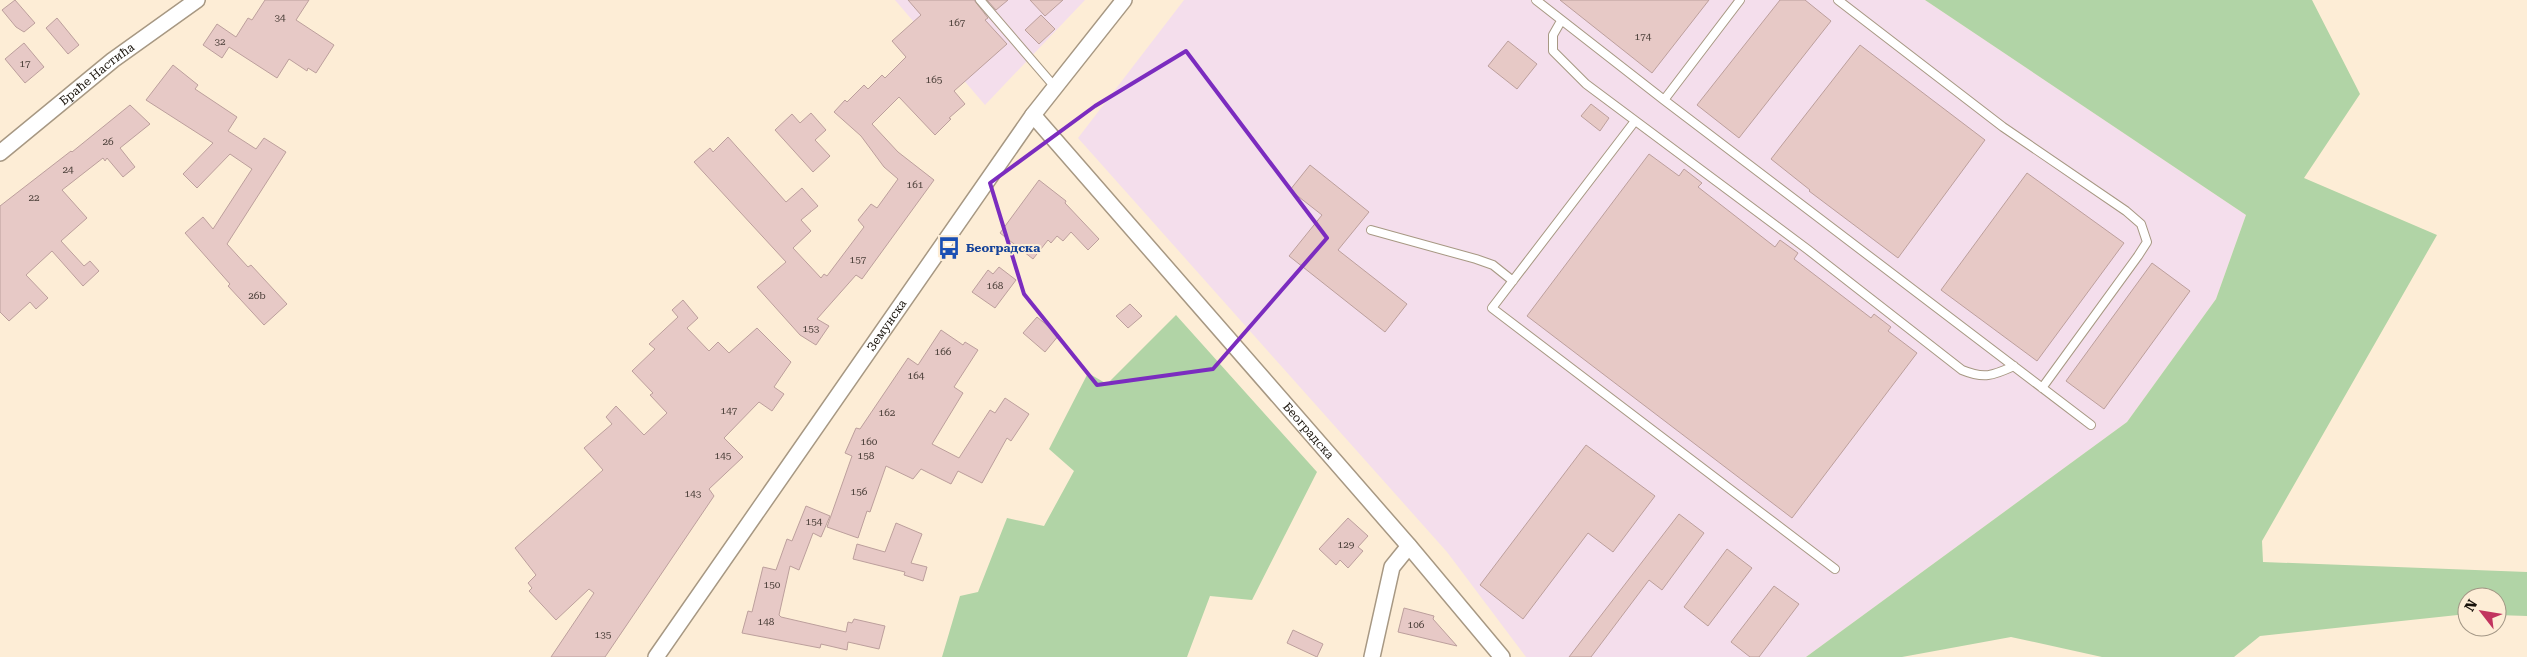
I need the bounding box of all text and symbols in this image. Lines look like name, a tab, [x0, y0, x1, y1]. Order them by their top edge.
house number: 34	[274, 12, 286, 23]
house number: 167	[949, 17, 966, 28]
house number: 174	[1635, 31, 1652, 42]
house number: 32	[214, 36, 226, 47]
street label: Браће Настића	[57, 40, 137, 108]
house number: 17	[19, 58, 31, 69]
house number: 165	[926, 74, 943, 85]
house number: 26	[102, 136, 114, 147]
house number: 24	[62, 164, 74, 175]
house number: 161	[907, 179, 924, 190]
house number: 22	[28, 192, 40, 203]
bus stop icon: Београдска	[936, 235, 962, 261]
place label: Београдска	[966, 241, 1040, 255]
house number: 157	[850, 254, 867, 265]
house number: 168	[987, 280, 1004, 291]
house number: 26b	[248, 290, 266, 301]
street label: Земунска	[864, 296, 910, 354]
house number: 153	[803, 323, 820, 334]
house number: 166	[935, 346, 952, 357]
house number: 164	[908, 370, 925, 381]
street label: Београдска	[1280, 400, 1337, 462]
house number: 147	[721, 405, 738, 416]
house number: 162	[879, 407, 896, 418]
house number: 160	[861, 436, 878, 447]
house number: 145	[715, 450, 732, 461]
house number: 158	[858, 450, 875, 461]
house number: 156	[851, 486, 868, 497]
house number: 143	[685, 488, 702, 499]
house number: 154	[806, 516, 823, 527]
house number: 129	[1338, 539, 1355, 550]
house number: 150	[764, 579, 781, 590]
north arrow	[2457, 587, 2507, 637]
text: N	[2461, 596, 2481, 614]
house number: 148	[758, 616, 775, 627]
house number: 106	[1408, 619, 1425, 630]
house number: 135	[595, 629, 612, 640]

